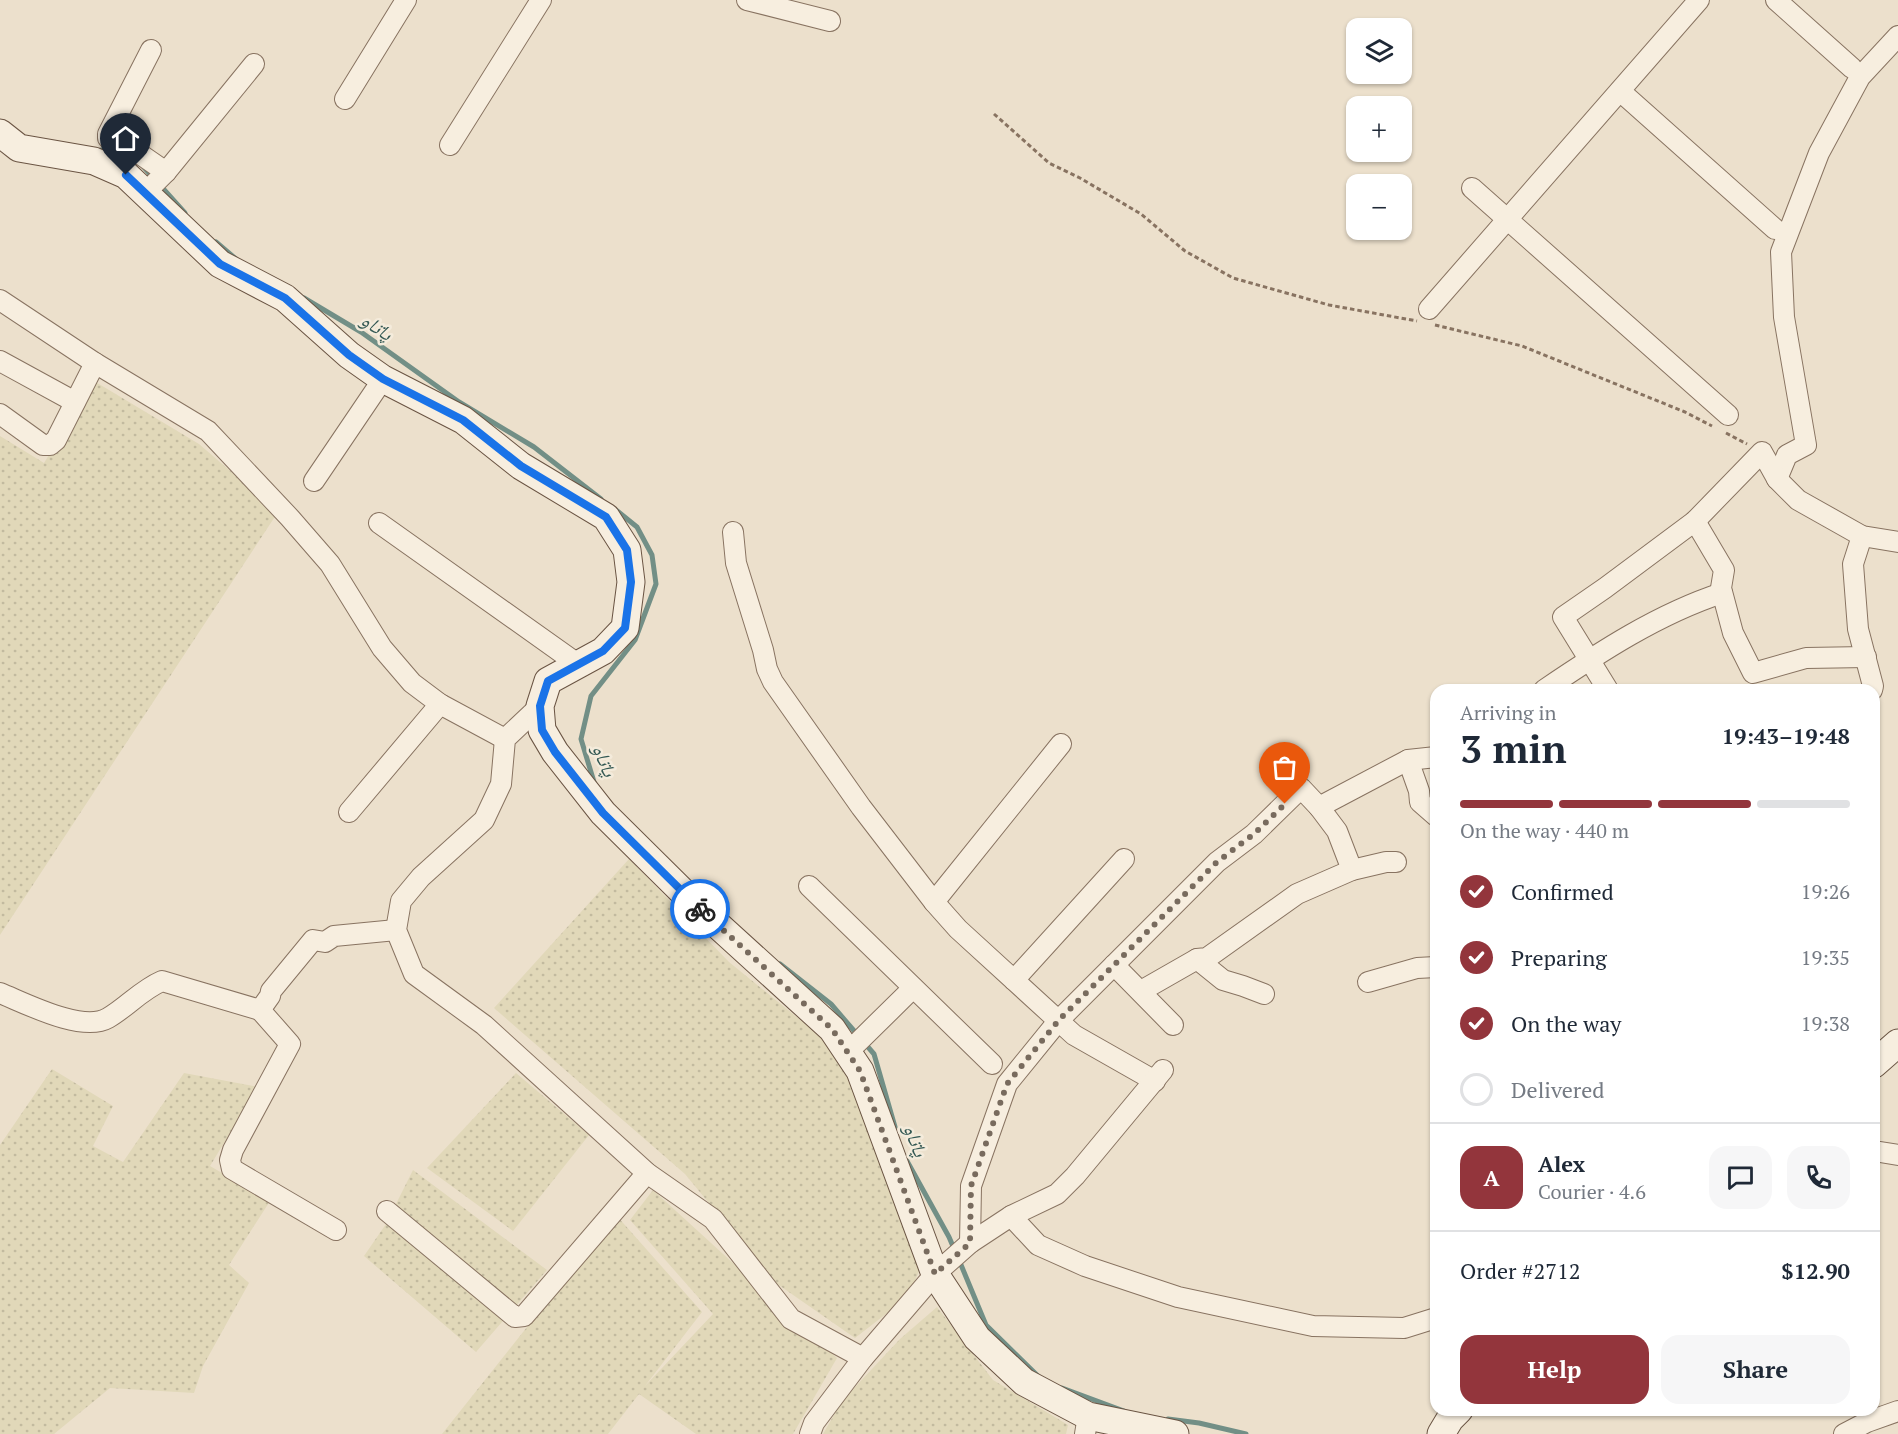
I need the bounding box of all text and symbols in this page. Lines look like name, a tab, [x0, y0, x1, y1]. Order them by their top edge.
map controls	[1346, 18, 1412, 240]
button: layers	[1346, 18, 1412, 84]
button: +	[1346, 96, 1412, 162]
pin	[100, 113, 151, 175]
icon: home	[109, 122, 142, 155]
button: −	[1346, 174, 1412, 240]
water label: پاتاو	[355, 305, 398, 347]
text: Arriving in	[1460, 699, 1556, 726]
text: 19:43–19:48	[1722, 721, 1850, 750]
text: 3 min	[1460, 722, 1567, 774]
water label: پاتاو	[586, 739, 624, 781]
pin	[1259, 742, 1310, 804]
icon: bag	[1268, 751, 1301, 784]
text: On the way · 440 m	[1460, 817, 1629, 844]
icon: check	[1460, 875, 1493, 908]
text: Confirmed	[1511, 877, 1614, 906]
text: 19:26	[1801, 878, 1850, 905]
courier	[670, 879, 730, 939]
icon: bike	[684, 893, 717, 926]
icon: check	[1460, 941, 1493, 974]
text: Preparing	[1511, 943, 1607, 972]
text: 19:35	[1801, 944, 1850, 971]
icon: check	[1460, 1007, 1493, 1040]
text: On the way	[1511, 1009, 1621, 1038]
text: 19:38	[1801, 1010, 1850, 1037]
text: Delivered	[1511, 1075, 1604, 1104]
water label: پاتاو	[897, 1119, 935, 1160]
button: chat	[1709, 1146, 1772, 1209]
button: phone	[1787, 1146, 1850, 1209]
text: Alex	[1538, 1149, 1585, 1178]
text: A	[1483, 1163, 1500, 1192]
text: Courier · 4.6	[1538, 1178, 1646, 1205]
text: Order #2712	[1460, 1256, 1580, 1285]
text: $12.90	[1781, 1256, 1850, 1285]
button: Help	[1460, 1335, 1649, 1404]
button: Share	[1661, 1335, 1850, 1404]

